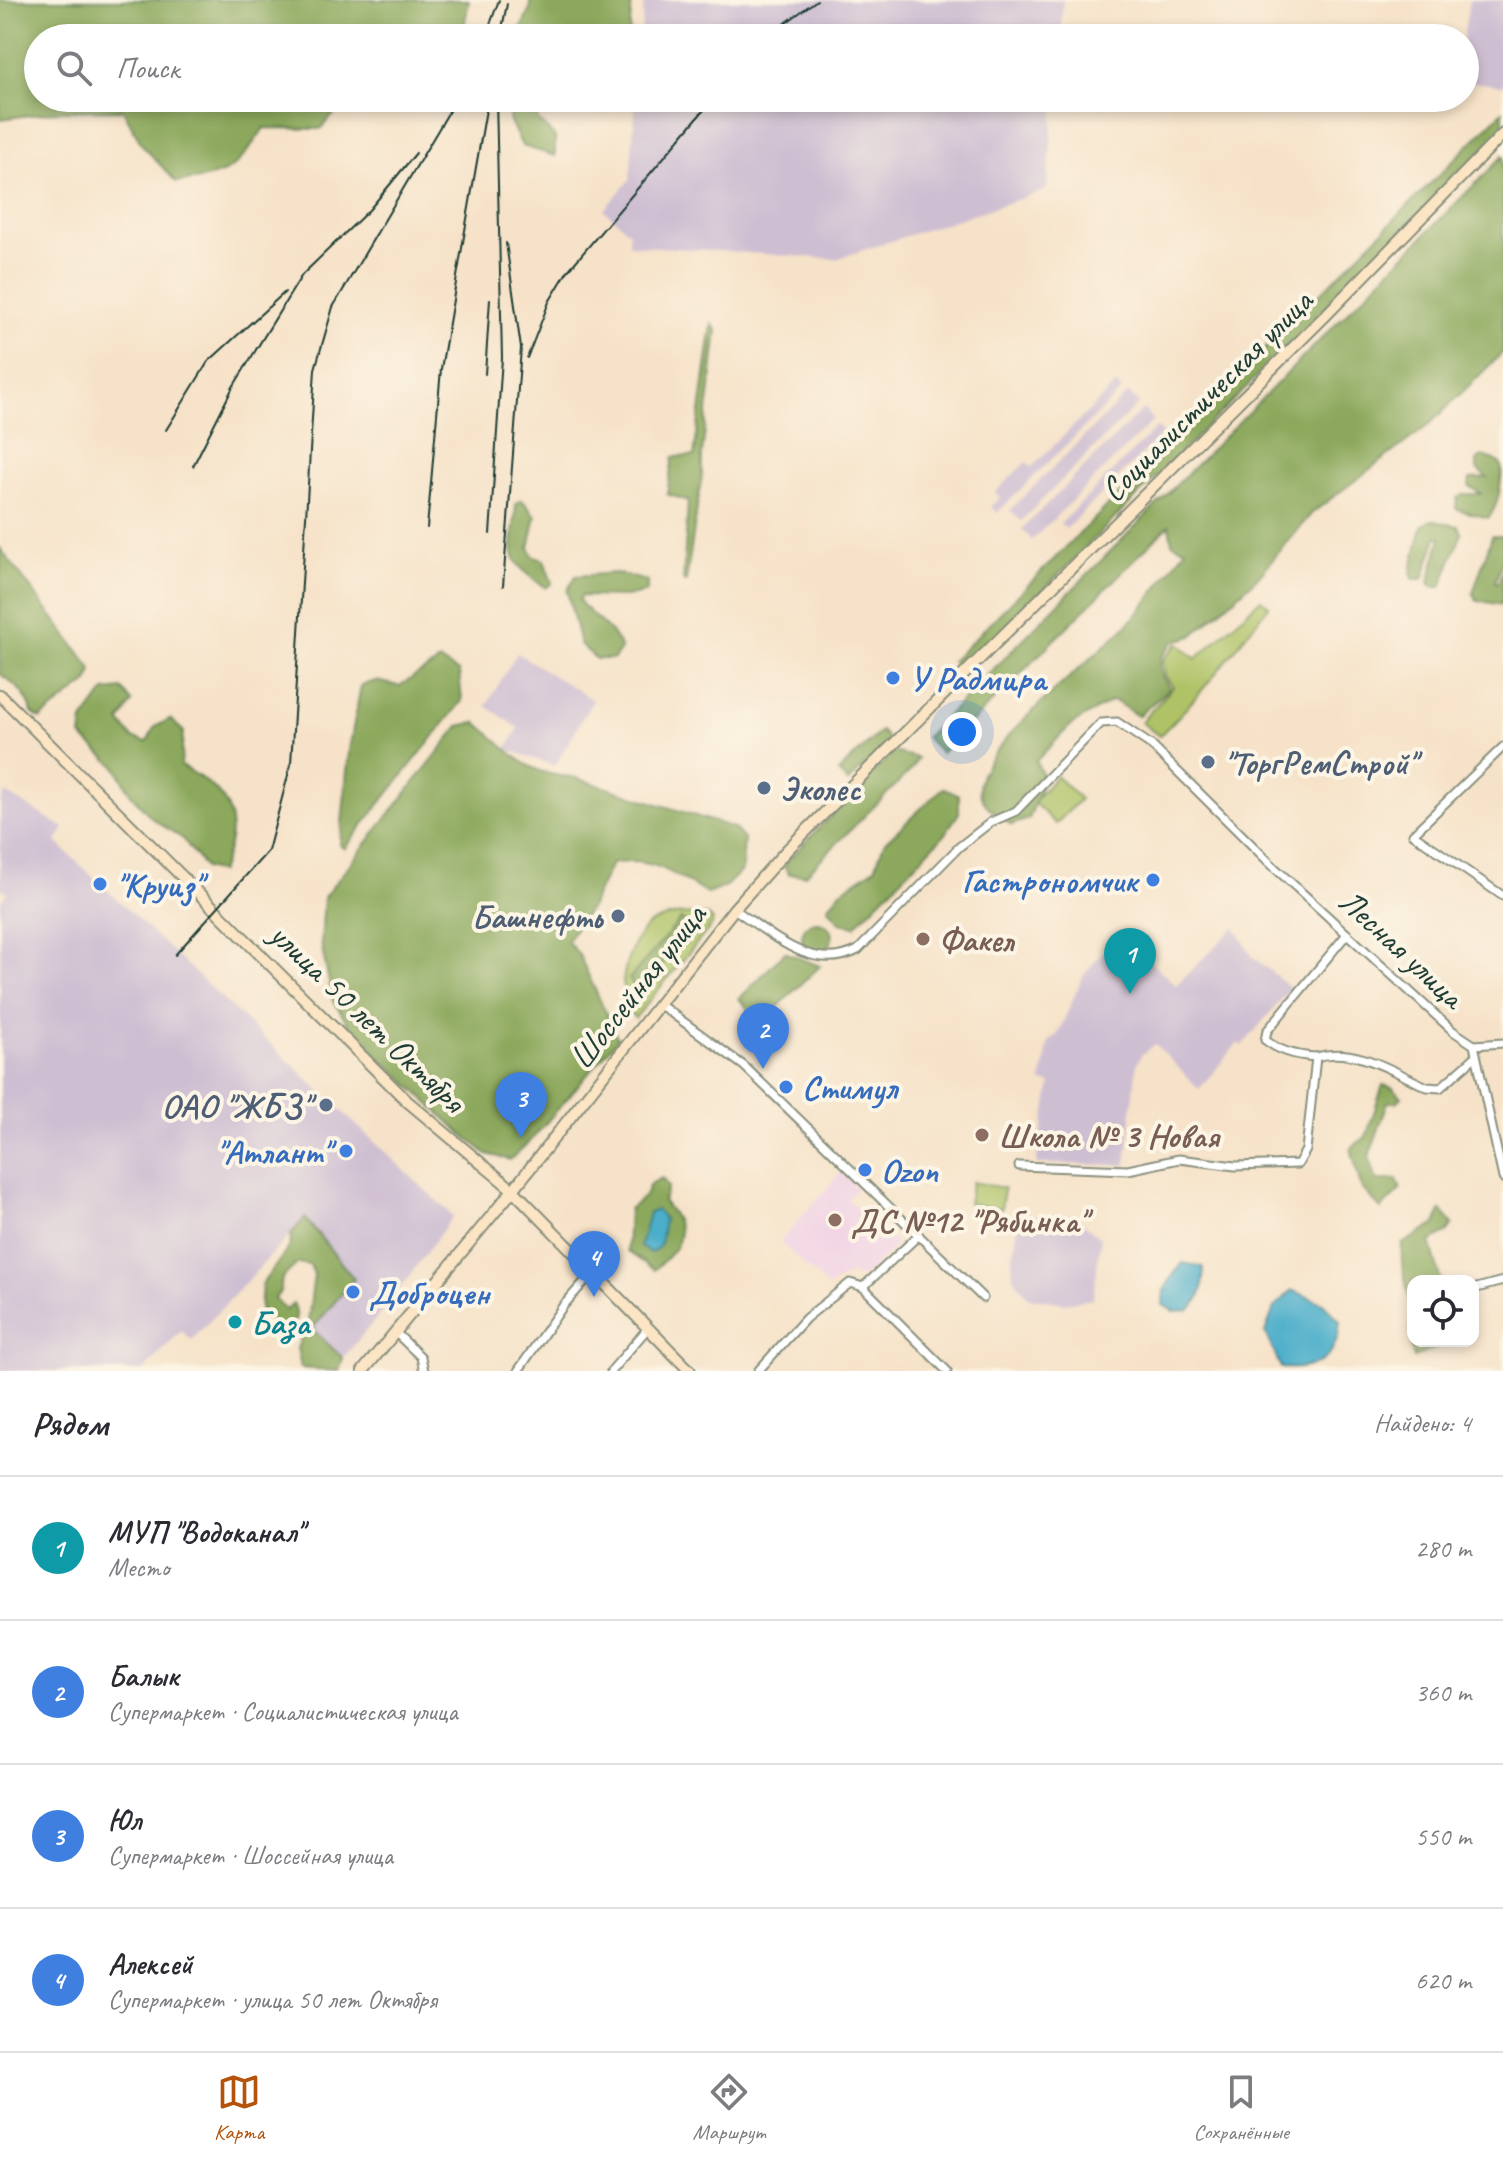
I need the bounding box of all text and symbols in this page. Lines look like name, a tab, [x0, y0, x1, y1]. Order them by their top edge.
search box	[24, 24, 1479, 112]
icon: search	[52, 46, 96, 90]
text: Поиск	[116, 49, 179, 87]
street label: Социалистическая улица	[1091, 279, 1323, 510]
place label: У Радмира	[909, 657, 1049, 700]
marker: У Радмира	[884, 669, 902, 687]
your location	[942, 712, 982, 752]
place label: "ТоргРемСтрой"	[1224, 741, 1423, 784]
marker: "ТоргРемСтрой"	[1199, 753, 1217, 771]
place label: Эколес	[780, 767, 862, 810]
marker: Эколес	[755, 779, 773, 797]
place label: Гастрономчик	[962, 859, 1141, 902]
place label: "Круиз"	[116, 863, 209, 907]
marker: Гастрономчик	[1144, 871, 1162, 889]
marker: "Круиз"	[91, 875, 109, 893]
street label: Лесная улица	[1330, 880, 1475, 1019]
street label: Шоссейная улица	[560, 893, 717, 1078]
place label: Башнефть	[472, 895, 604, 938]
marker: Башнефть	[609, 907, 627, 925]
street label: улица 50 лет Октября	[259, 912, 476, 1123]
place label: Факел	[939, 918, 1016, 961]
pin: 1	[1104, 928, 1156, 994]
marker: Факел	[914, 930, 932, 948]
pin: 2	[737, 1003, 789, 1069]
place label: Стимул	[802, 1066, 900, 1109]
pin: 3	[495, 1072, 547, 1138]
marker: Стимул	[777, 1078, 795, 1096]
place label: ОАО "ЖБЗ"	[162, 1084, 317, 1127]
marker: ОАО "ЖБЗ"	[317, 1096, 335, 1114]
place label: Школа № 3 Новая	[998, 1114, 1222, 1157]
marker: Школа № 3 Новая	[973, 1126, 991, 1144]
place label: "Атлант"	[216, 1130, 337, 1173]
marker: "Атлант"	[337, 1142, 355, 1160]
place label: Ozon	[881, 1149, 939, 1192]
marker: Ozon	[856, 1161, 874, 1179]
place label: ДС №12 "Рябинка"	[851, 1199, 1093, 1242]
marker: ДС №12 "Рябинка"	[826, 1211, 844, 1229]
pin: 4	[568, 1231, 620, 1297]
place label: Доброцен	[369, 1271, 492, 1314]
map controls	[1407, 1275, 1479, 1347]
button: locate	[1407, 1275, 1479, 1347]
marker: Доброцен	[344, 1283, 362, 1301]
place label: База	[251, 1301, 312, 1345]
marker: База	[226, 1313, 244, 1331]
text: Рядом	[32, 1402, 108, 1445]
text: Найдено: 4	[1374, 1407, 1471, 1440]
text: МУП "Водоканал"	[108, 1513, 303, 1551]
text: 1	[52, 1532, 64, 1565]
text: 280 m	[1415, 1532, 1471, 1565]
text: Место	[108, 1551, 170, 1584]
text: Балык	[108, 1657, 178, 1695]
text: 2	[52, 1676, 64, 1709]
text: 360 m	[1415, 1676, 1471, 1709]
text: Супермаркет · Социалистическая улица	[108, 1695, 458, 1728]
text: Юл	[108, 1801, 141, 1839]
text: 3	[52, 1820, 64, 1853]
text: 550 m	[1415, 1820, 1471, 1853]
text: Супермаркет · Шоссейная улица	[108, 1839, 393, 1872]
text: Алексей	[108, 1945, 192, 1983]
text: 4	[52, 1964, 64, 1997]
text: 620 m	[1415, 1964, 1471, 1997]
text: Супермаркет · улица 50 лет Октября	[108, 1983, 437, 2016]
tab: Карта	[214, 2070, 264, 2146]
tab: Маршрут	[693, 2070, 765, 2146]
tab: Сохранённые	[1193, 2070, 1289, 2146]

